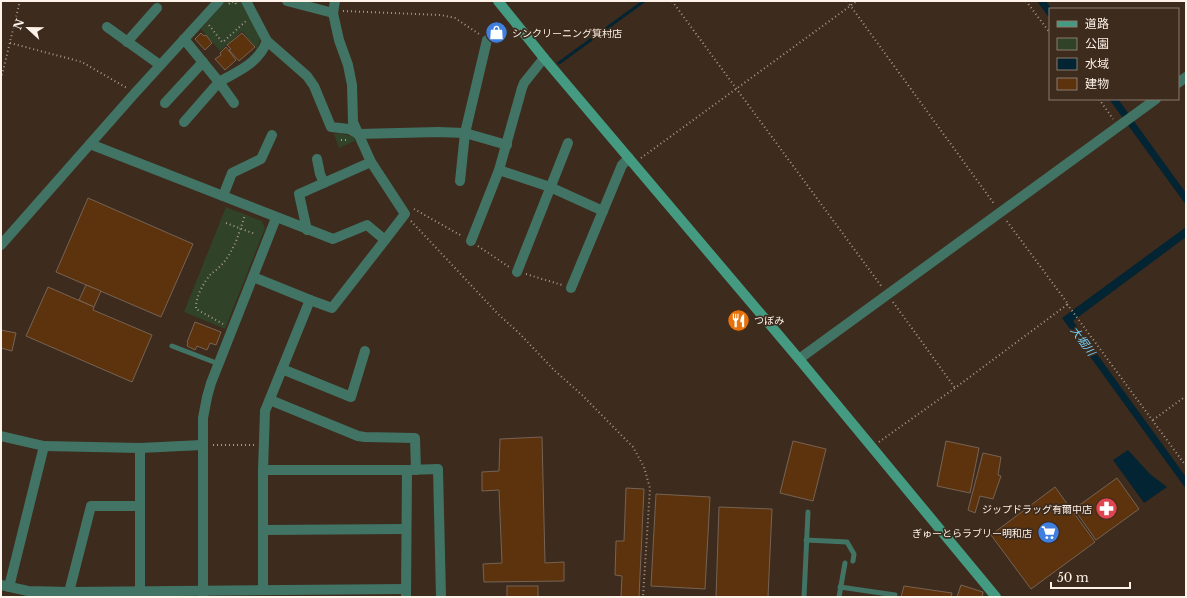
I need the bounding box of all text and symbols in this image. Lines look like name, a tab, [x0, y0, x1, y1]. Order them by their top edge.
north arrow	[8, 8, 48, 48]
legend	[1049, 8, 1179, 100]
text: N	[10, 16, 27, 32]
text: 道路	[1085, 16, 1109, 31]
shop icon: シンクリーニング箕村店	[484, 20, 510, 46]
place label: シンクリーニング箕村店	[512, 27, 622, 40]
text: 公園	[1085, 36, 1109, 51]
text: 水域	[1085, 56, 1109, 71]
text: 建物	[1085, 76, 1109, 91]
restaurant icon: つぼみ	[726, 307, 752, 333]
place label: つぼみ	[754, 314, 784, 327]
water label: 大堀川	[1068, 324, 1099, 359]
pharmacy icon: ジップドラッグ有爾中店	[1094, 496, 1120, 522]
place label: ジップドラッグ有爾中店	[982, 503, 1092, 516]
supermarket icon: ぎゅーとらラブリー明和店	[1035, 520, 1061, 546]
place label: ぎゅーとらラブリー明和店	[912, 527, 1032, 540]
scale bar	[1051, 564, 1130, 590]
text: 50 m	[1057, 570, 1089, 585]

